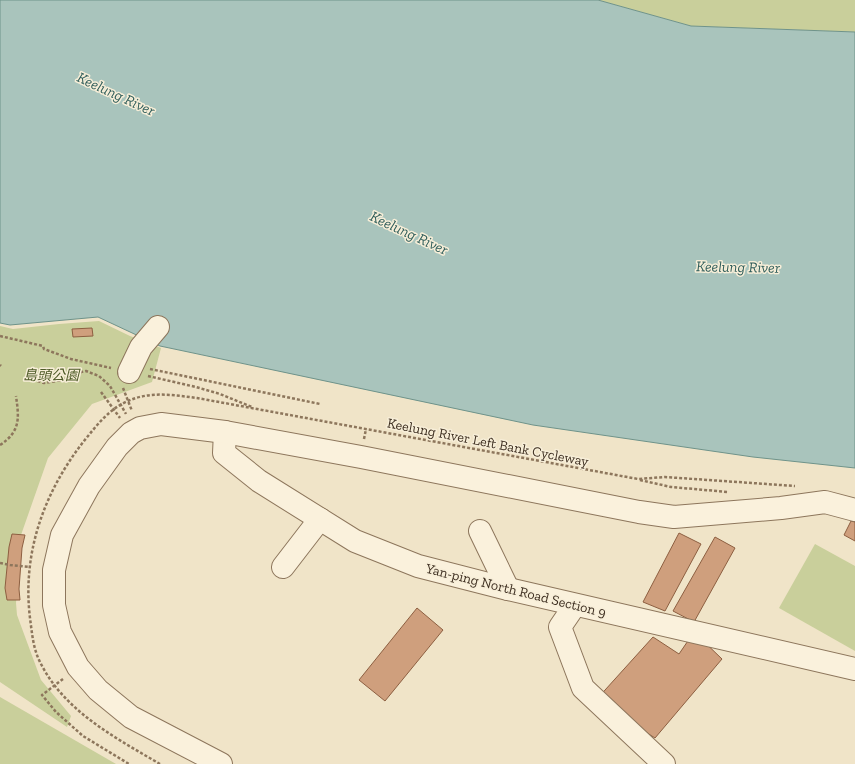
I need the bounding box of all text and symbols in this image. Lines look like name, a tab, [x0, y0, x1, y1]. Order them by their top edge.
water label: Keelung River	[74, 68, 159, 120]
water label: Keelung River	[367, 207, 452, 259]
water label: Keelung River	[696, 257, 781, 277]
park label: 島頭公園	[23, 367, 81, 384]
street label: Keelung River Left Bank Cycleway	[386, 415, 591, 471]
street label: Yan-ping North Road Section 9	[423, 560, 608, 621]

